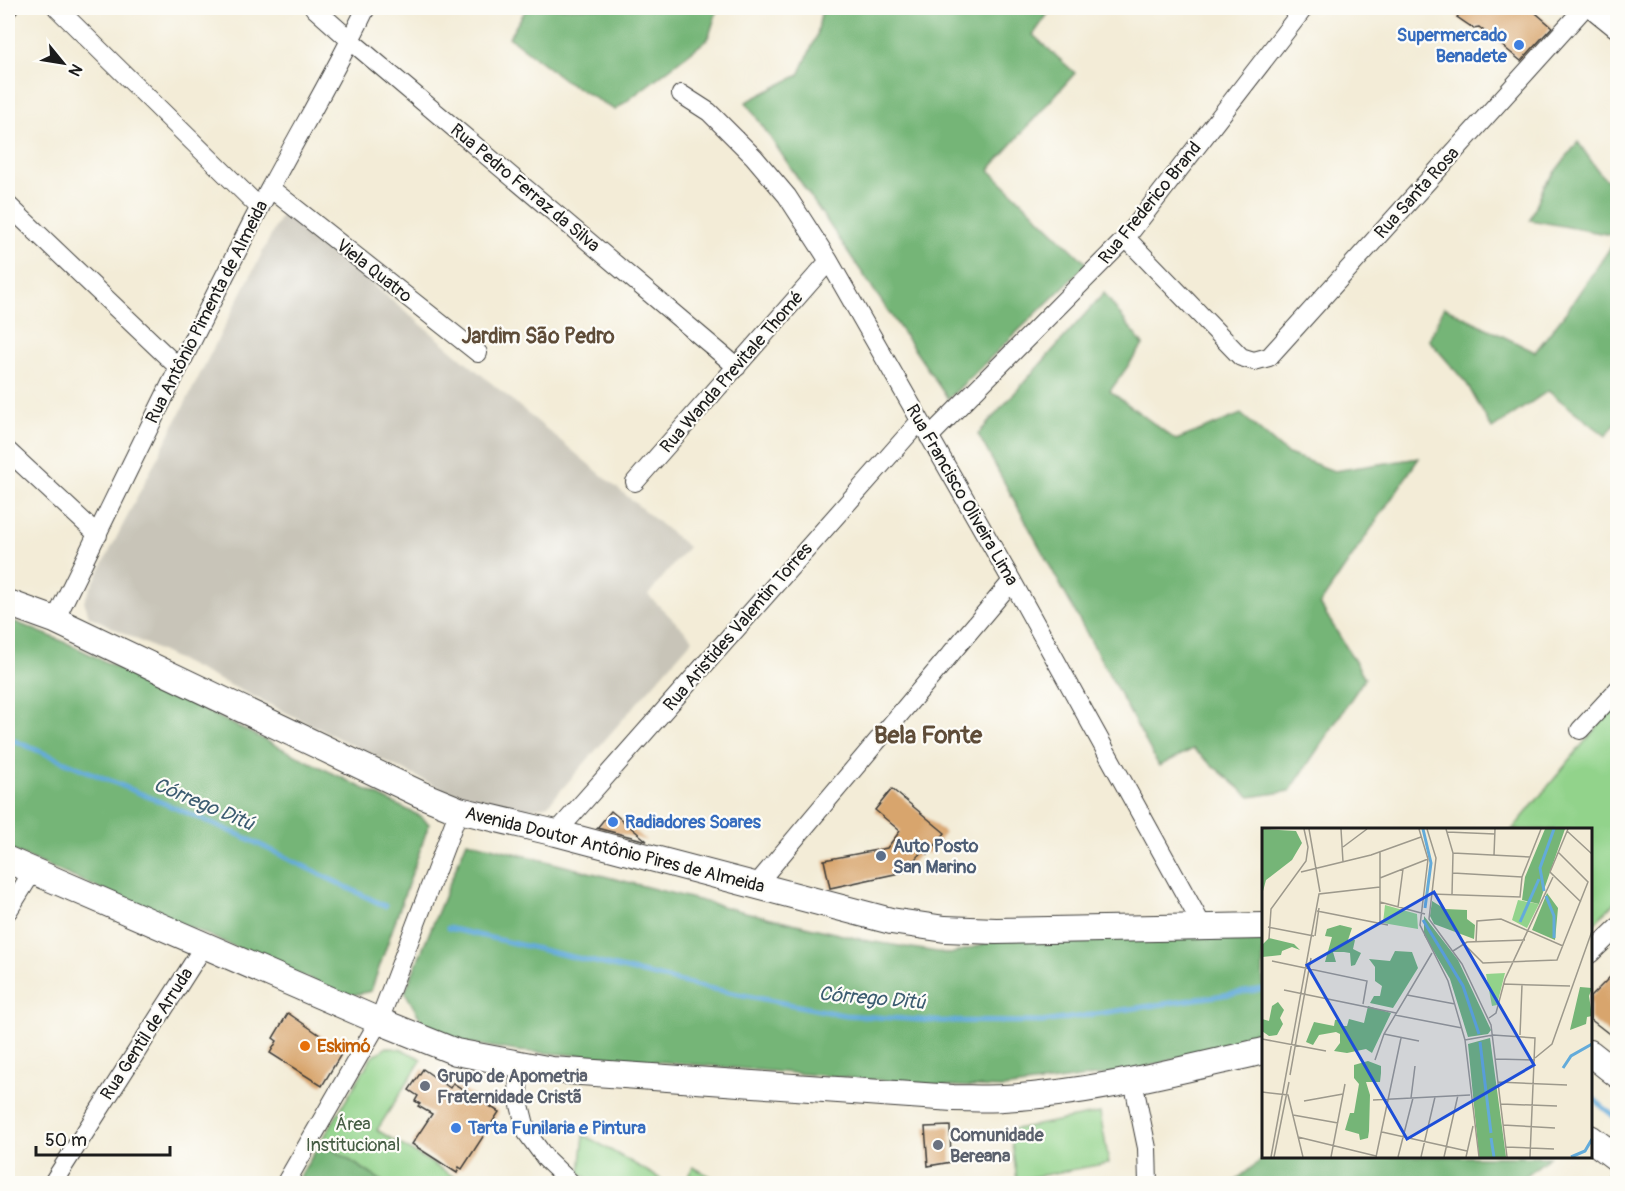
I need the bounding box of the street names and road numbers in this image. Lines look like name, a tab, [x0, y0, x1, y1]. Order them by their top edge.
street label: Rua Pedro Ferraz da Silva	[446, 119, 604, 257]
street label: Rua Frederico Brand	[1093, 137, 1207, 269]
street label: Rua Santa Rosa	[1370, 142, 1464, 244]
street label: Rua Antônio Pimenta de Almeida	[141, 197, 273, 427]
street label: Viela Quatro	[331, 234, 417, 308]
street label: Rua Wanda Previtale Thomé	[655, 286, 809, 458]
street label: Rua Francisco Oliveira Lima	[901, 400, 1023, 590]
street label: Rua Aristides Valentin Torres	[658, 538, 818, 716]
street label: Avenida Doutor Antônio Pires de Almeida	[463, 802, 767, 898]
street label: Rua Gentil de Arruda	[96, 963, 198, 1105]

